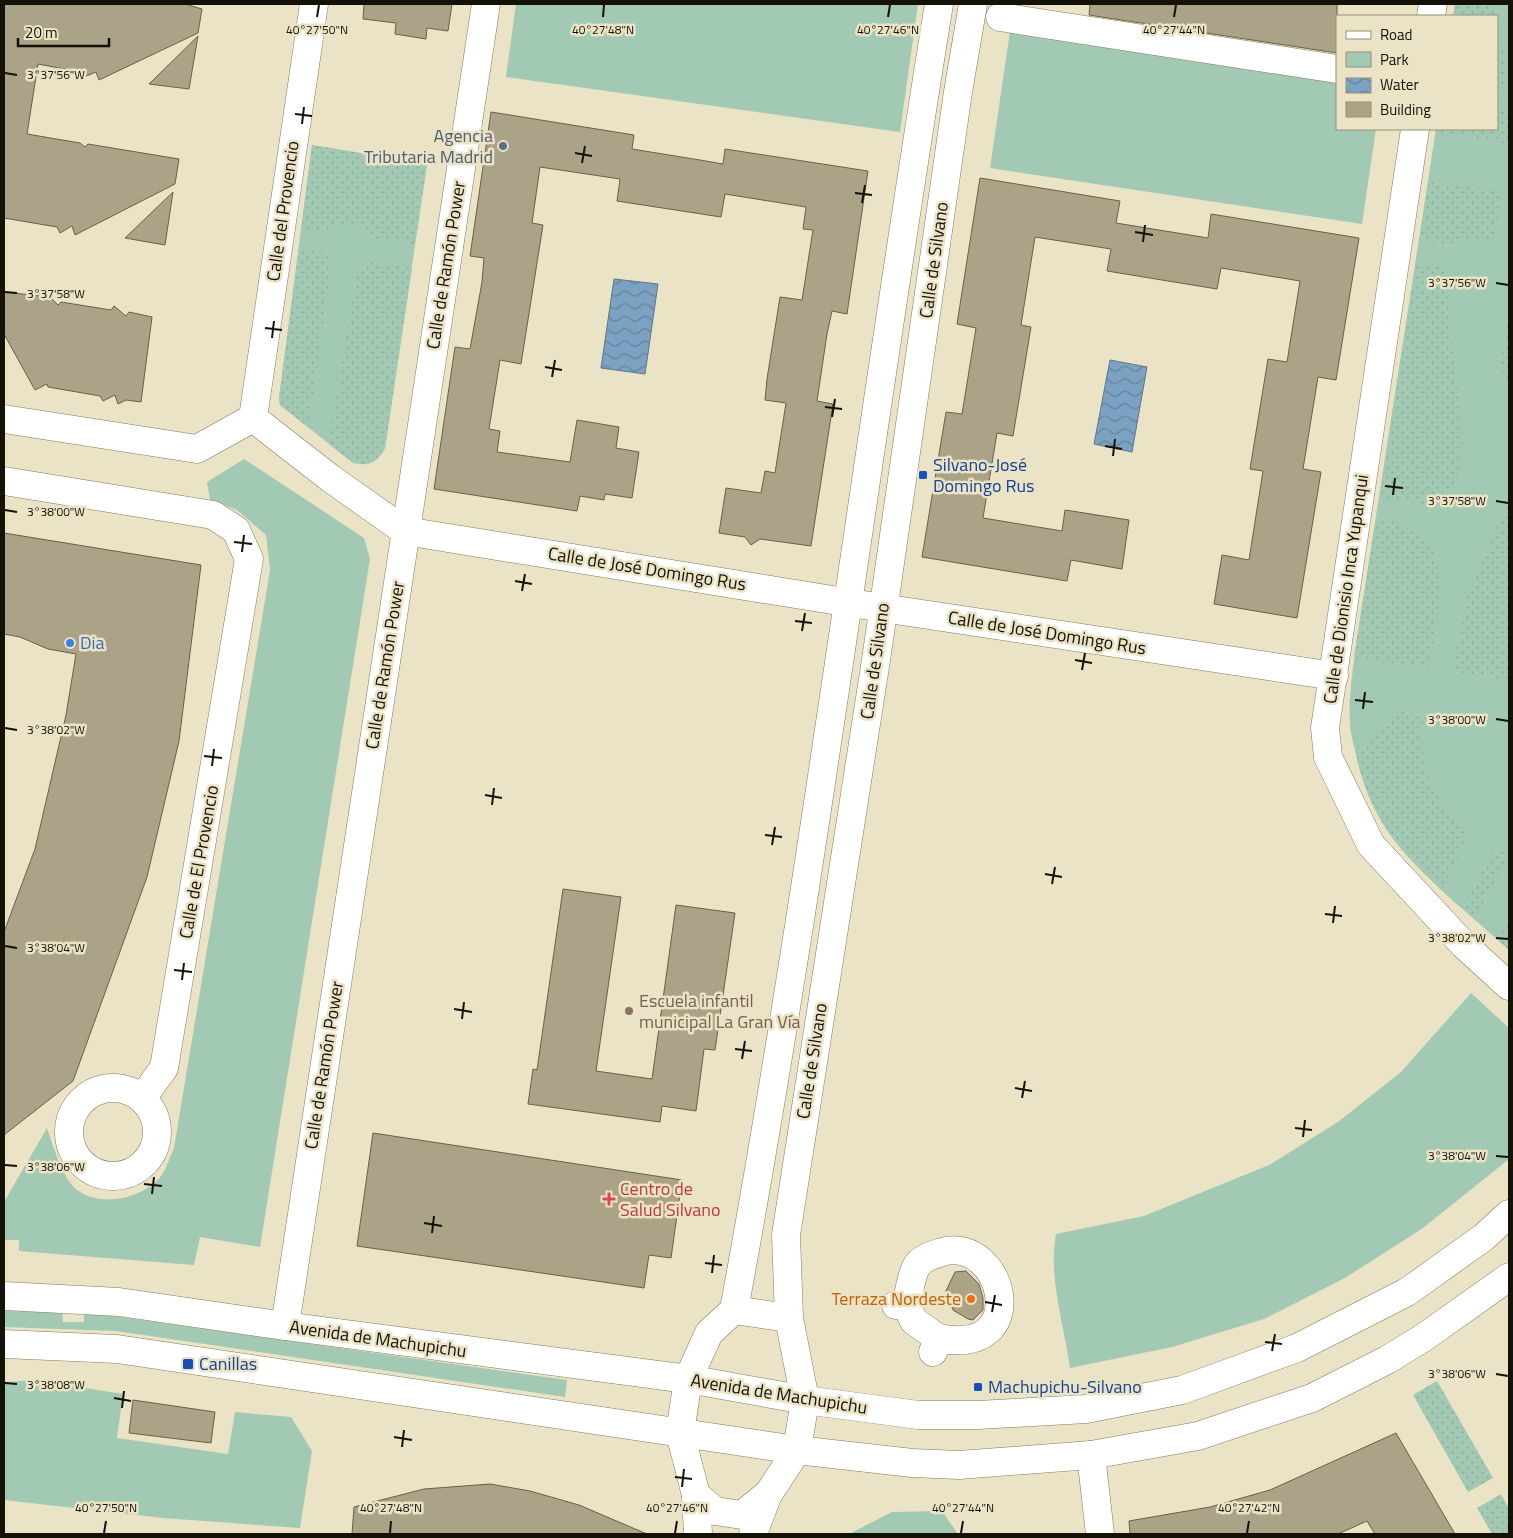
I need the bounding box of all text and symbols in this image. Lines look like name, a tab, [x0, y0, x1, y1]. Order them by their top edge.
scale bar	[18, 15, 109, 47]
legend	[1336, 15, 1498, 130]
text: 40°27'50"N	[286, 20, 348, 39]
text: 40°27'48"N	[572, 20, 634, 39]
text: 40°27'46"N	[857, 20, 919, 39]
text: 40°27'44"N	[1143, 20, 1205, 39]
text: 20 m	[25, 21, 58, 44]
text: Road	[1380, 23, 1412, 46]
text: Park	[1380, 48, 1409, 71]
text: 3°37'56"W	[27, 65, 85, 84]
text: Water	[1380, 73, 1419, 96]
text: Building	[1380, 98, 1431, 121]
place label: Agencia Tributaria Madrid	[364, 122, 493, 170]
street label: Calle del Provencio	[259, 139, 306, 283]
marker: Agencia Tributaria Madrid	[497, 140, 509, 152]
street label: Calle de Ramón Power	[419, 179, 472, 351]
street label: Calle de Silvano	[912, 200, 955, 320]
text: 3°37'56"W	[1428, 273, 1486, 292]
text: 3°37'58"W	[27, 284, 85, 303]
place label: Silvano-José Domingo Rus	[933, 451, 1034, 499]
marker: Silvano-José Domingo Rus	[917, 469, 929, 481]
street label: Calle de Dionisio Inca Yupanqui	[1316, 472, 1375, 705]
text: 3°37'58"W	[1428, 491, 1486, 510]
text: 3°38'00"W	[27, 502, 85, 521]
street label: Calle de José Domingo Rus	[546, 540, 748, 598]
street label: Calle de Ramón Power	[358, 579, 411, 751]
street label: Calle de Silvano	[853, 601, 896, 721]
street label: Calle de José Domingo Rus	[946, 604, 1148, 662]
place label: Dia	[80, 629, 105, 656]
marker: Dia	[64, 637, 76, 649]
text: 3°38'00"W	[1428, 710, 1486, 729]
text: 3°38'02"W	[27, 720, 85, 739]
street label: Calle de El Provencio	[172, 783, 225, 941]
text: 3°38'02"W	[1428, 928, 1486, 947]
text: 3°38'04"W	[27, 938, 85, 957]
street label: Calle de Ramón Power	[297, 979, 350, 1151]
place label: Escuela infantil municipal La Gran Vía	[639, 987, 801, 1035]
street label: Calle de Silvano	[789, 1001, 834, 1121]
marker: Escuela infantil municipal La Gran Vía	[623, 1005, 635, 1017]
text: 3°38'04"W	[1428, 1146, 1486, 1165]
text: 3°38'06"W	[27, 1157, 85, 1176]
place label: Centro de Salud Silvano	[620, 1175, 721, 1223]
marker: Centro de Salud Silvano	[602, 1192, 616, 1206]
place label: Terraza Nordeste	[831, 1285, 961, 1312]
marker: Terraza Nordeste	[965, 1293, 977, 1305]
street label: Avenida de Machupichu	[288, 1313, 468, 1364]
place label: Canillas	[199, 1350, 257, 1377]
marker: Canillas	[181, 1357, 195, 1371]
text: 3°38'06"W	[1428, 1364, 1486, 1383]
street label: Avenida de Machupichu	[689, 1366, 869, 1421]
place label: Machupichu-Silvano	[988, 1373, 1142, 1400]
text: 3°38'08"W	[27, 1375, 85, 1394]
marker: Machupichu-Silvano	[972, 1381, 984, 1393]
text: 40°27'50"N	[75, 1498, 137, 1517]
text: 40°27'48"N	[360, 1498, 422, 1517]
text: 40°27'46"N	[646, 1498, 708, 1517]
text: 40°27'44"N	[932, 1498, 994, 1517]
text: 40°27'42"N	[1218, 1498, 1280, 1517]

